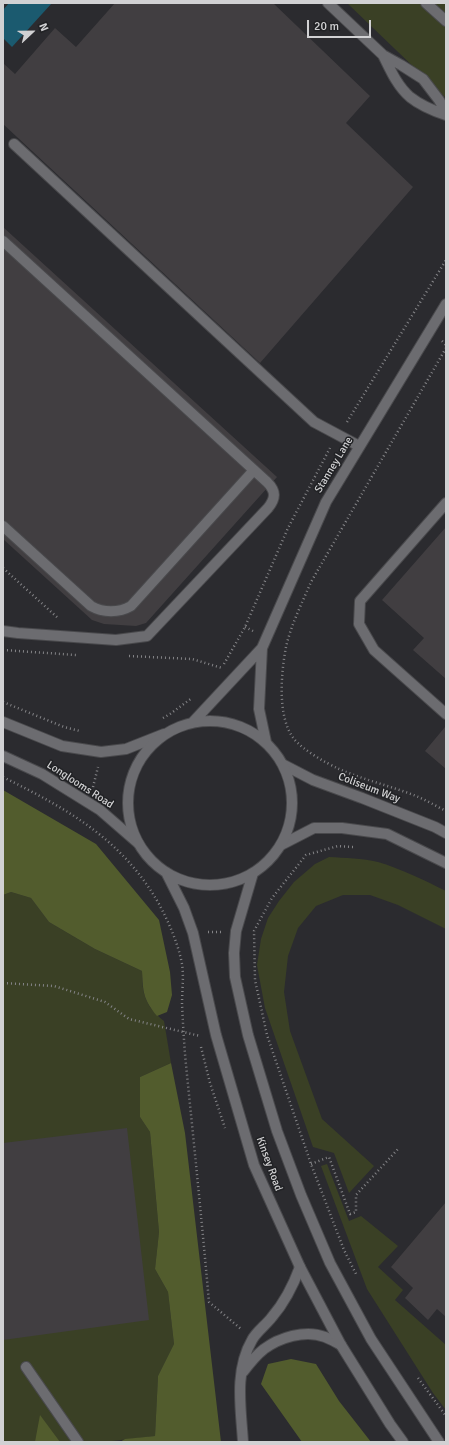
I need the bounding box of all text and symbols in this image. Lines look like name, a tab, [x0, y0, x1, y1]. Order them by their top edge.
north arrow	[12, 12, 52, 52]
scale bar	[309, 12, 373, 38]
text: 20 m	[314, 19, 339, 34]
text: N	[36, 21, 51, 33]
street label: Stanney Lane	[312, 435, 356, 495]
street label: Longlooms Road	[44, 758, 116, 812]
street label: Coliseum Way	[336, 770, 402, 806]
street label: Kinsey Road	[253, 1135, 285, 1193]

